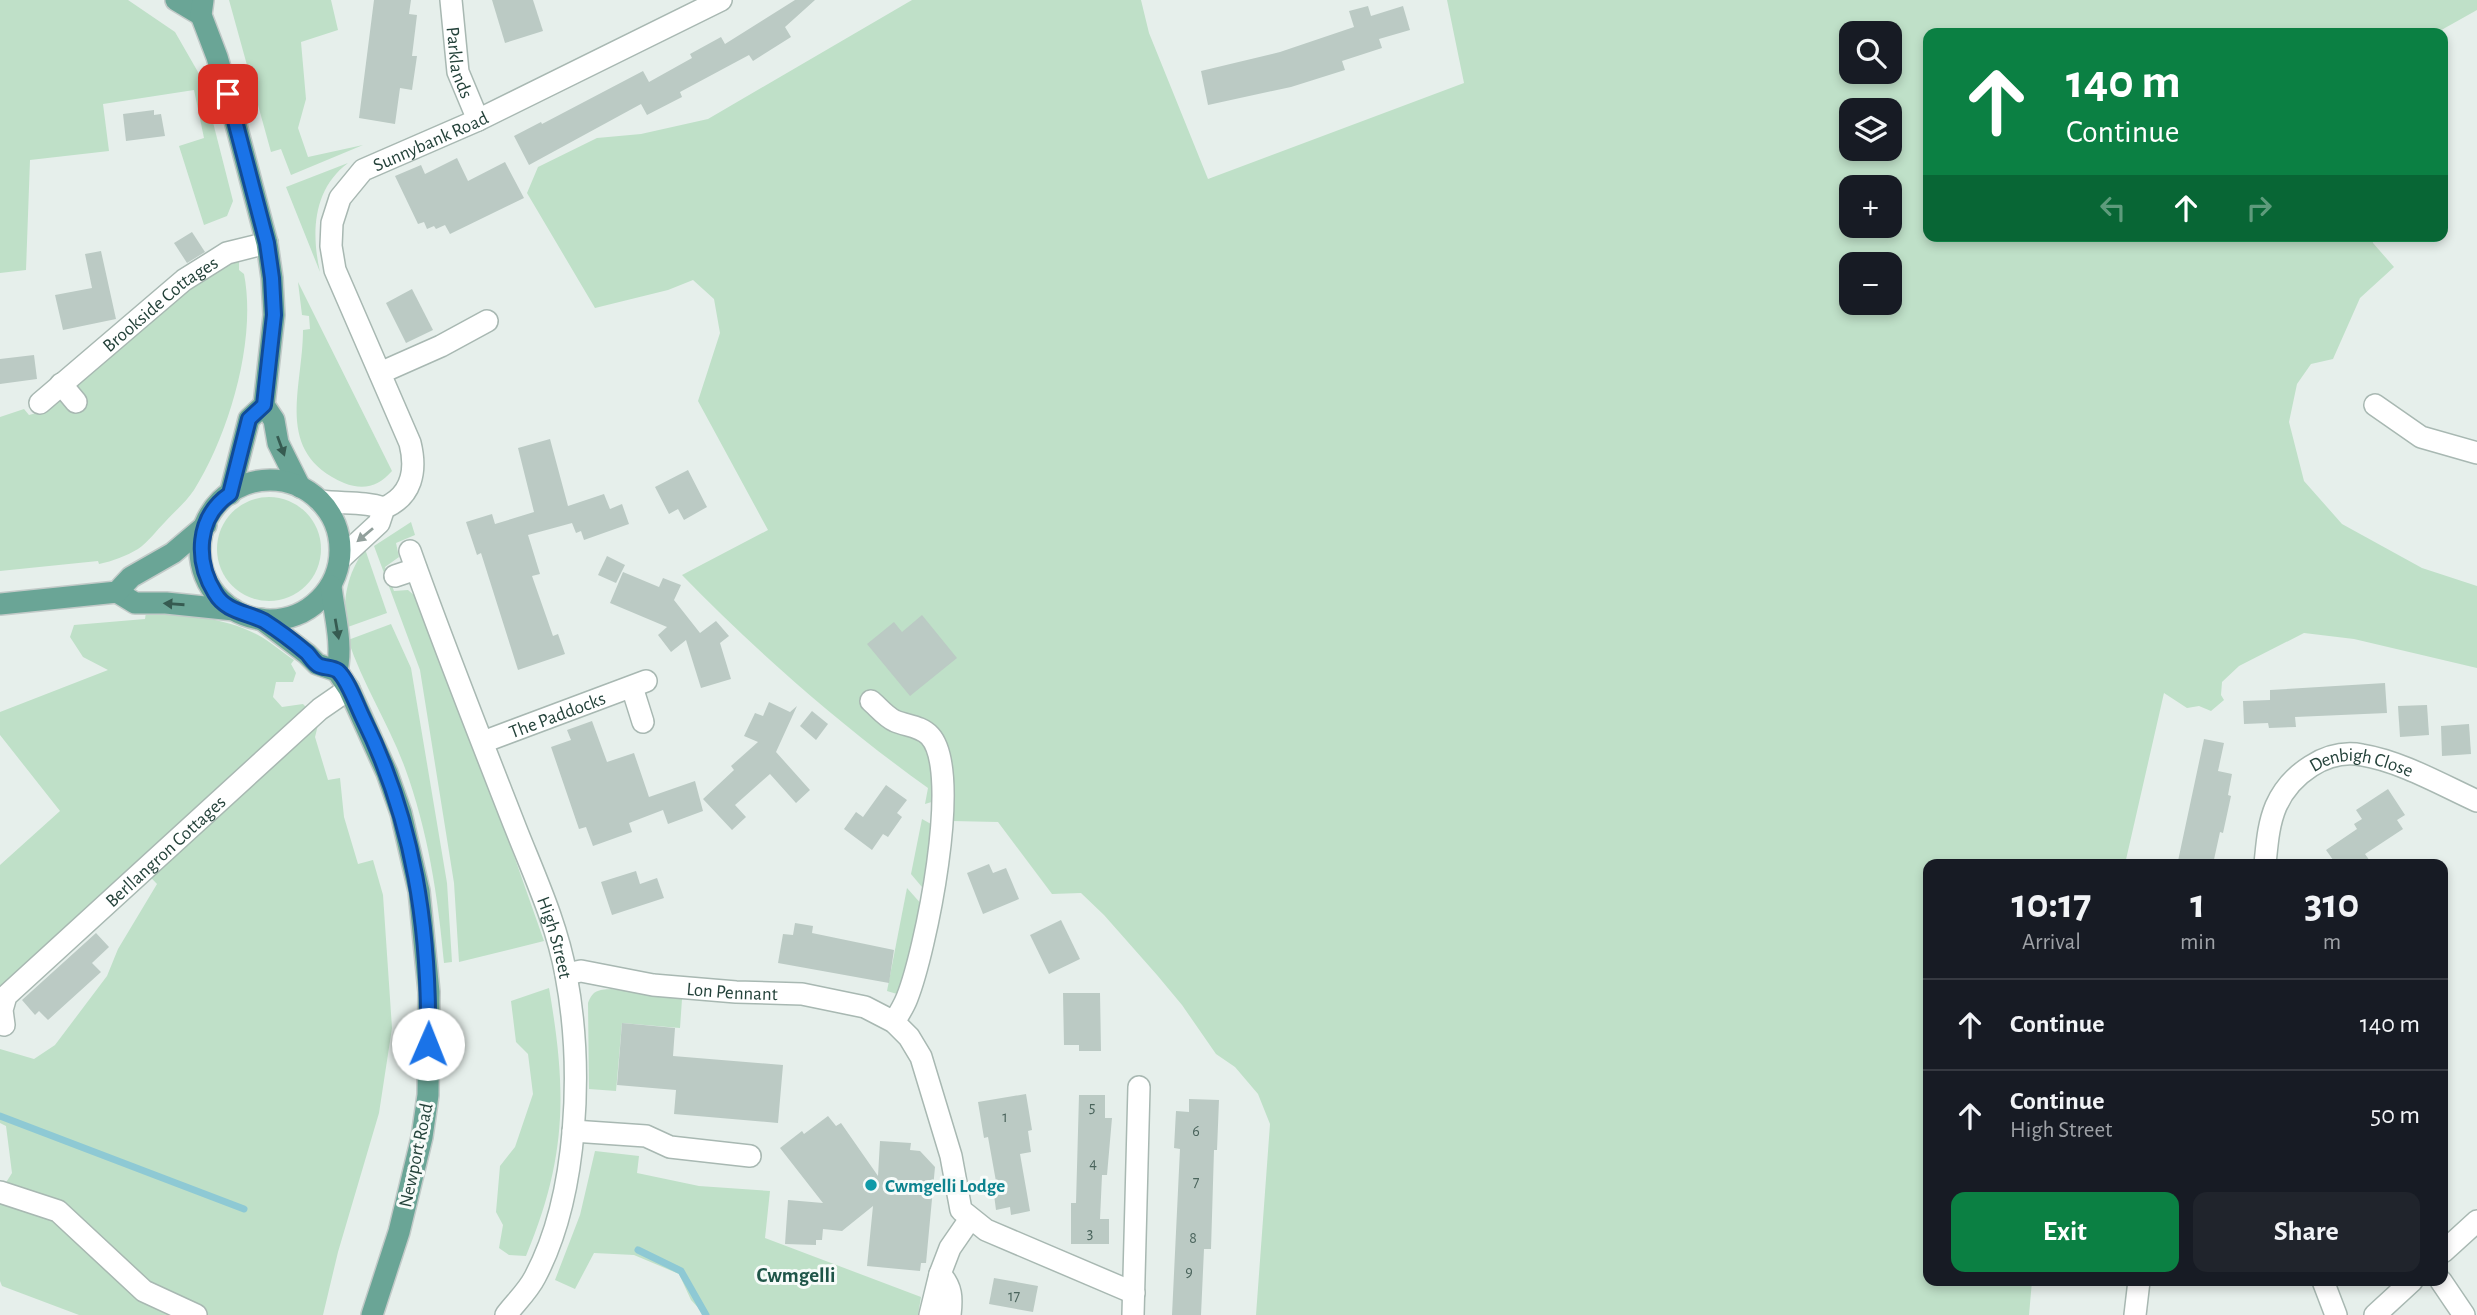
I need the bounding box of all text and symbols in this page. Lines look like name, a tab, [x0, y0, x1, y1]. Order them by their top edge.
map controls	[1839, 21, 1902, 315]
button: search	[1839, 21, 1902, 84]
street label: Parklands	[443, 26, 476, 101]
icon: ahead	[1951, 56, 2042, 147]
text: 140 m	[2066, 58, 2181, 107]
pin	[198, 64, 258, 124]
icon: arrive	[209, 75, 247, 113]
button: layers	[1839, 98, 1902, 161]
street label: Sunnybank Road	[370, 108, 492, 175]
text: Continue	[2066, 116, 2179, 148]
button: +	[1839, 175, 1902, 238]
icon: left	[2094, 189, 2132, 227]
icon: ahead	[2167, 189, 2205, 227]
icon: right	[2240, 189, 2278, 227]
button: −	[1839, 252, 1902, 315]
street label: Brookside Cottages	[100, 253, 222, 356]
one-way arrow	[276, 436, 287, 457]
one-way arrow	[356, 527, 373, 542]
one-way arrow	[163, 598, 185, 609]
one-way arrow	[331, 618, 342, 640]
street label: The Paddocks	[507, 689, 608, 742]
street label: Denbigh Close	[2306, 746, 2416, 781]
street label: Berllangron Cottages	[102, 793, 230, 911]
text: 10:17	[2012, 883, 2091, 925]
text: 1	[2190, 883, 2205, 925]
text: 310	[2304, 883, 2359, 925]
street label: High Street	[533, 894, 574, 980]
text: Arrival	[2022, 931, 2081, 954]
text: min	[2180, 931, 2216, 954]
text: m	[2323, 931, 2341, 954]
street label: Lon Pennant	[686, 980, 778, 1004]
icon: ahead	[1951, 1006, 1989, 1044]
position arrow	[391, 1007, 465, 1081]
text: Continue	[2010, 1011, 2105, 1037]
text: 140 m	[2360, 1011, 2420, 1037]
text: Continue	[2010, 1088, 2105, 1114]
icon: ahead	[1951, 1097, 1989, 1135]
house number: 5	[1089, 1099, 1095, 1115]
street label: Newport Road	[396, 1101, 437, 1209]
text: 50 m	[2370, 1102, 2420, 1128]
house number: 1	[1002, 1109, 1008, 1125]
text: High Street	[2010, 1119, 2112, 1142]
house number: 6	[1192, 1123, 1200, 1139]
house number: 4	[1089, 1155, 1097, 1171]
house number: 7	[1193, 1174, 1200, 1190]
marker: Cwmgelli Lodge	[863, 1177, 879, 1193]
place label: Cwmgelli Lodge	[885, 1177, 1005, 1196]
button: Exit	[1951, 1192, 2179, 1272]
button: Share	[2193, 1192, 2420, 1272]
house number: 3	[1087, 1225, 1093, 1241]
house number: 8	[1189, 1230, 1197, 1246]
house number: 9	[1185, 1264, 1193, 1280]
district label: Cwmgelli	[756, 1265, 836, 1286]
house number: 17	[1008, 1288, 1020, 1304]

